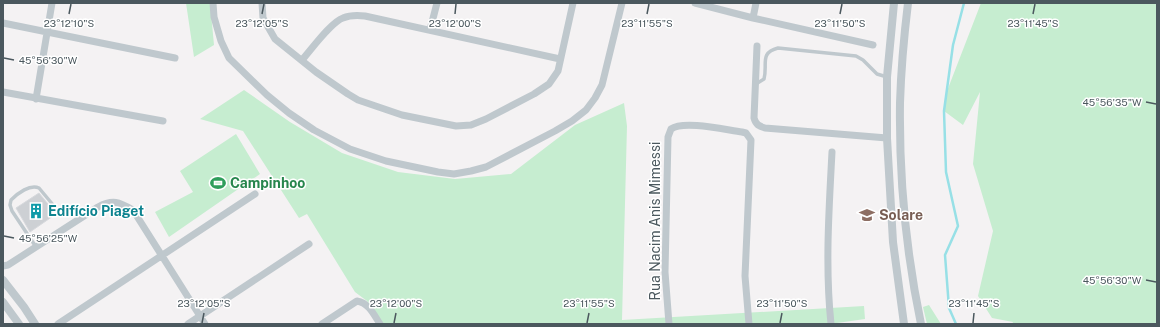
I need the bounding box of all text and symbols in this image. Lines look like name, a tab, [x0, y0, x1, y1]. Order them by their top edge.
text: 23°12'10"S	[44, 17, 95, 29]
text: 23°12'05"S	[236, 17, 289, 29]
text: 23°12'00"S	[429, 17, 482, 29]
text: 23°11'55"S	[621, 17, 673, 29]
text: 23°11'50"S	[815, 17, 866, 29]
text: 23°11'45"S	[1007, 17, 1059, 29]
text: 45°56'30"W	[19, 54, 78, 66]
text: 45°56'35"W	[1083, 96, 1142, 108]
street label: Rua Nacim Anis Mimessi	[647, 142, 663, 300]
sports icon: Campinhoo	[209, 174, 227, 192]
place label: Campinhoo	[230, 175, 305, 191]
building icon: Edifício Piaget	[27, 202, 45, 220]
place label: Edifício Piaget	[48, 203, 144, 219]
school or university icon: Solare	[858, 206, 876, 224]
place label: Solare	[879, 207, 923, 223]
text: 45°56'25"W	[19, 232, 78, 244]
text: 45°56'30"W	[1083, 274, 1142, 286]
text: 23°12'05"S	[178, 297, 231, 309]
text: 23°12'00"S	[370, 297, 423, 309]
text: 23°11'55"S	[563, 297, 615, 309]
text: 23°11'50"S	[757, 297, 808, 309]
text: 23°11'45"S	[948, 297, 1000, 309]

